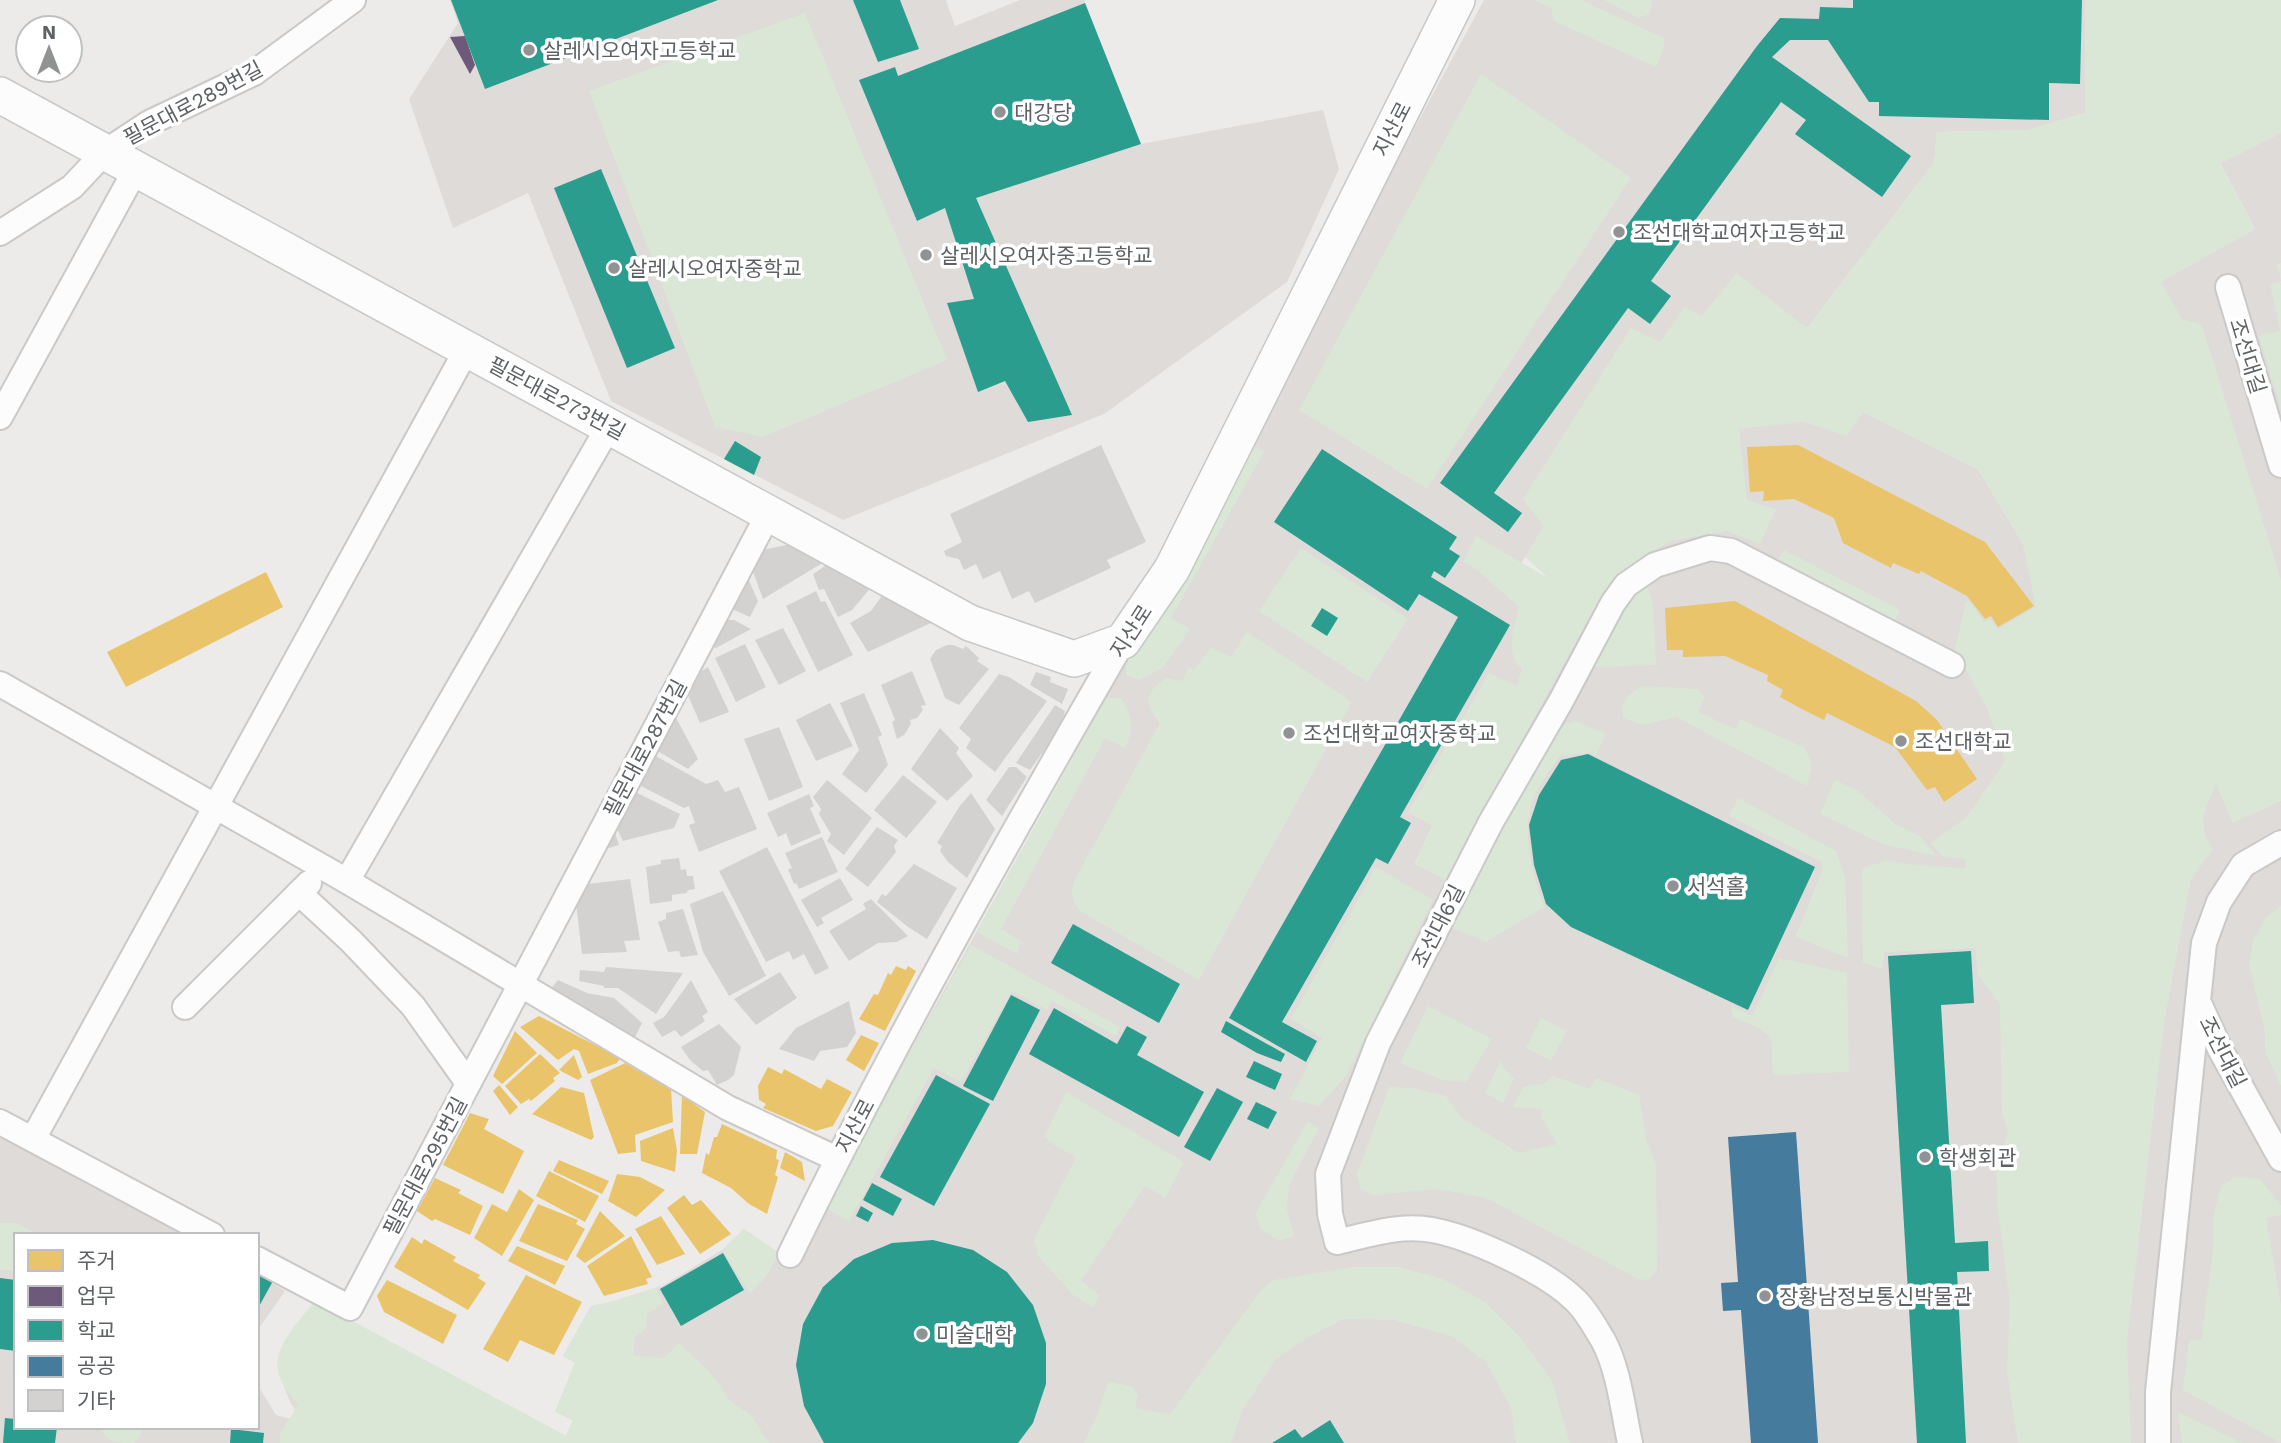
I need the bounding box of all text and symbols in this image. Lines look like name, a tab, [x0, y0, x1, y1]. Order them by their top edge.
north arrow	[14, 14, 84, 84]
text: N	[42, 21, 56, 44]
place label: 살레시오여자고등학교	[543, 38, 736, 63]
marker: 살레시오여자고등학교	[521, 42, 537, 58]
street label: 필문대로289번길	[119, 56, 267, 150]
street label: 지산로	[1368, 97, 1416, 161]
place label: 대강당	[1014, 100, 1072, 125]
marker: 대강당	[992, 104, 1008, 120]
place label: 조선대학교여자고등학교	[1633, 220, 1846, 245]
marker: 조선대학교여자고등학교	[1611, 224, 1627, 240]
place label: 살레시오여자중고등학교	[940, 243, 1153, 268]
marker: 살레시오여자중고등학교	[918, 247, 934, 263]
place label: 살레시오여자중학교	[628, 256, 802, 281]
marker: 살레시오여자중학교	[606, 260, 622, 276]
street label: 조선대길	[2225, 315, 2271, 397]
street label: 필문대로273번길	[484, 351, 630, 445]
street label: 지산로	[1105, 600, 1157, 662]
street label: 필문대로287번길	[598, 675, 692, 821]
place label: 조선대학교여자중학교	[1303, 721, 1496, 746]
marker: 조선대학교여자중학교	[1281, 725, 1297, 741]
place label: 조선대학교	[1915, 729, 2012, 754]
marker: 조선대학교	[1893, 733, 1909, 749]
place label: 서석홀	[1687, 874, 1745, 899]
marker: 서석홀	[1665, 878, 1681, 894]
street label: 조선대6길	[1406, 880, 1470, 972]
street label: 조선대길	[2194, 1012, 2252, 1092]
street label: 필문대로295번길	[378, 1092, 472, 1240]
street label: 지산로	[830, 1095, 880, 1157]
place label: 학생회관	[1939, 1145, 2016, 1170]
marker: 학생회관	[1917, 1149, 1933, 1165]
legend	[14, 1233, 259, 1429]
text: 주거	[77, 1248, 116, 1273]
text: 업무	[77, 1283, 116, 1308]
place label: 장황남정보통신박물관	[1779, 1284, 1972, 1309]
marker: 장황남정보통신박물관	[1757, 1288, 1773, 1304]
text: 학교	[77, 1318, 116, 1343]
place label: 미술대학	[936, 1322, 1013, 1347]
marker: 미술대학	[914, 1326, 930, 1342]
text: 공공	[77, 1353, 116, 1378]
text: 기타	[77, 1388, 116, 1413]

